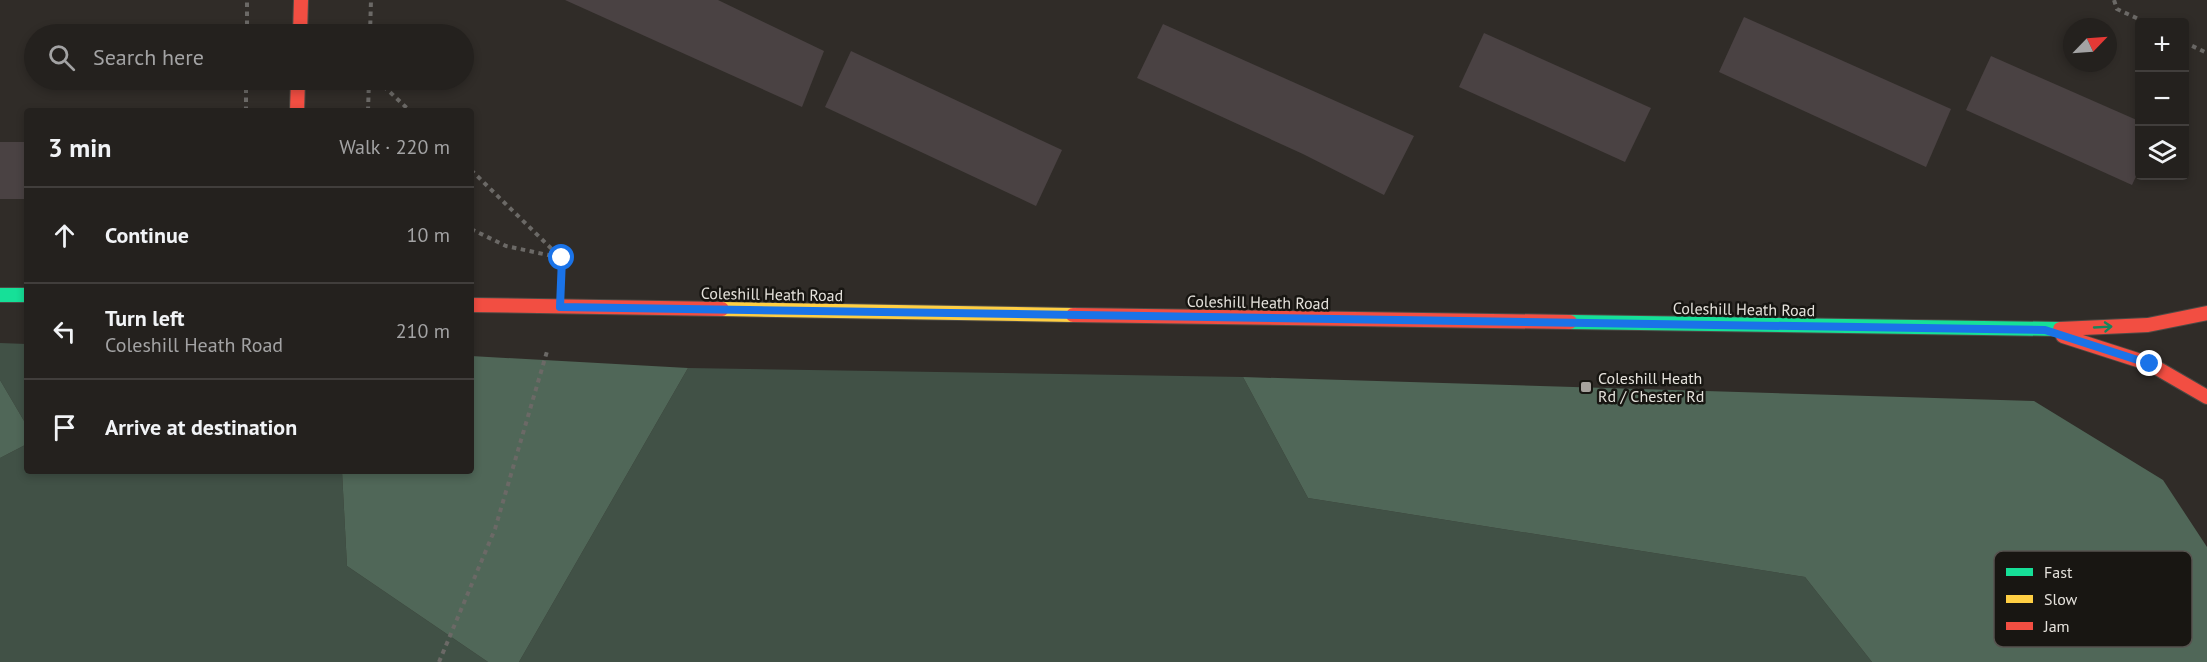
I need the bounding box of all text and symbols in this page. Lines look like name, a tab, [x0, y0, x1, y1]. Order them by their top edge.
north arrow	[2063, 18, 2117, 72]
map controls	[2135, 18, 2189, 180]
button: +	[2135, 18, 2189, 72]
search box	[24, 24, 474, 90]
icon: search	[45, 41, 78, 74]
text: Search here	[93, 43, 204, 71]
button: −	[2135, 72, 2189, 126]
button: layers	[2135, 126, 2189, 180]
text: 3 min	[48, 131, 111, 164]
text: Walk · 220 m	[339, 134, 450, 160]
icon: ahead	[48, 219, 81, 252]
text: Continue	[105, 221, 189, 249]
text: 10 m	[407, 222, 450, 248]
route start	[548, 244, 574, 270]
street label: Coleshill Heath Road	[701, 283, 843, 305]
street label: Coleshill Heath Road	[1187, 291, 1329, 313]
street label: Coleshill Heath Road	[1673, 298, 1815, 320]
text: Turn left	[105, 304, 185, 332]
icon: left	[48, 315, 81, 348]
text: 210 m	[396, 318, 450, 344]
one-way arrow	[2093, 321, 2113, 332]
text: Coleshill Heath Road	[105, 332, 283, 358]
route end	[2136, 350, 2162, 376]
place label: Coleshill Heath Rd / Chester Rd	[1598, 368, 1704, 406]
marker: Coleshill Heath Rd / Chester Rd	[1579, 380, 1593, 394]
icon: arrive	[48, 411, 81, 444]
text: Arrive at destination	[105, 413, 297, 441]
legend	[1994, 551, 2192, 647]
text: Fast	[2044, 562, 2073, 582]
text: Slow	[2044, 589, 2078, 609]
text: Jam	[2043, 616, 2070, 636]

